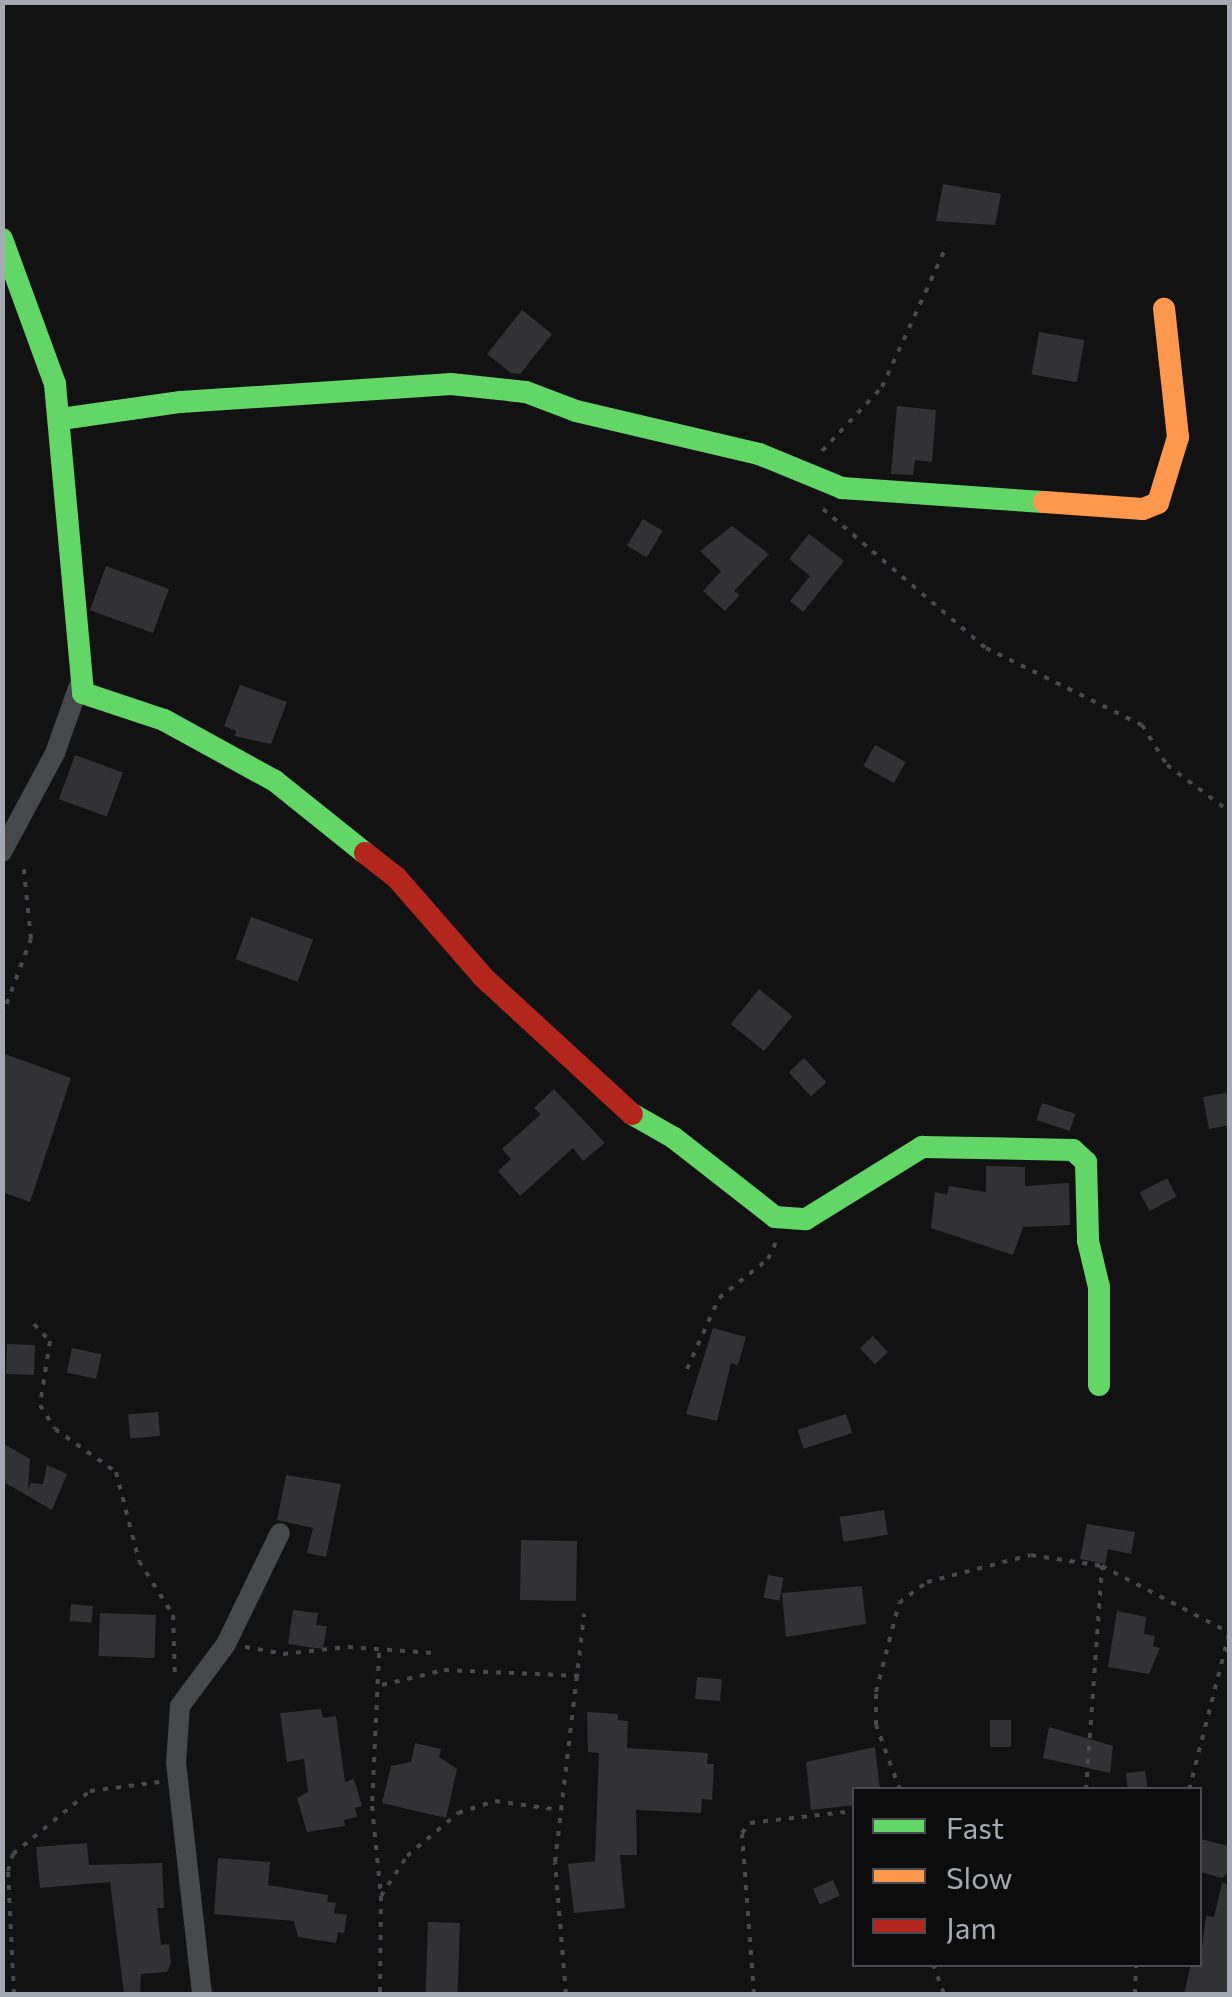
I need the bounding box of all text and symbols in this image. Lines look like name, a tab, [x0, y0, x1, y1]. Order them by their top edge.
legend	[852, 1787, 1202, 1967]
text: Fast	[946, 1808, 1004, 1845]
text: Slow	[946, 1858, 1013, 1895]
text: Jam	[946, 1908, 997, 1945]

